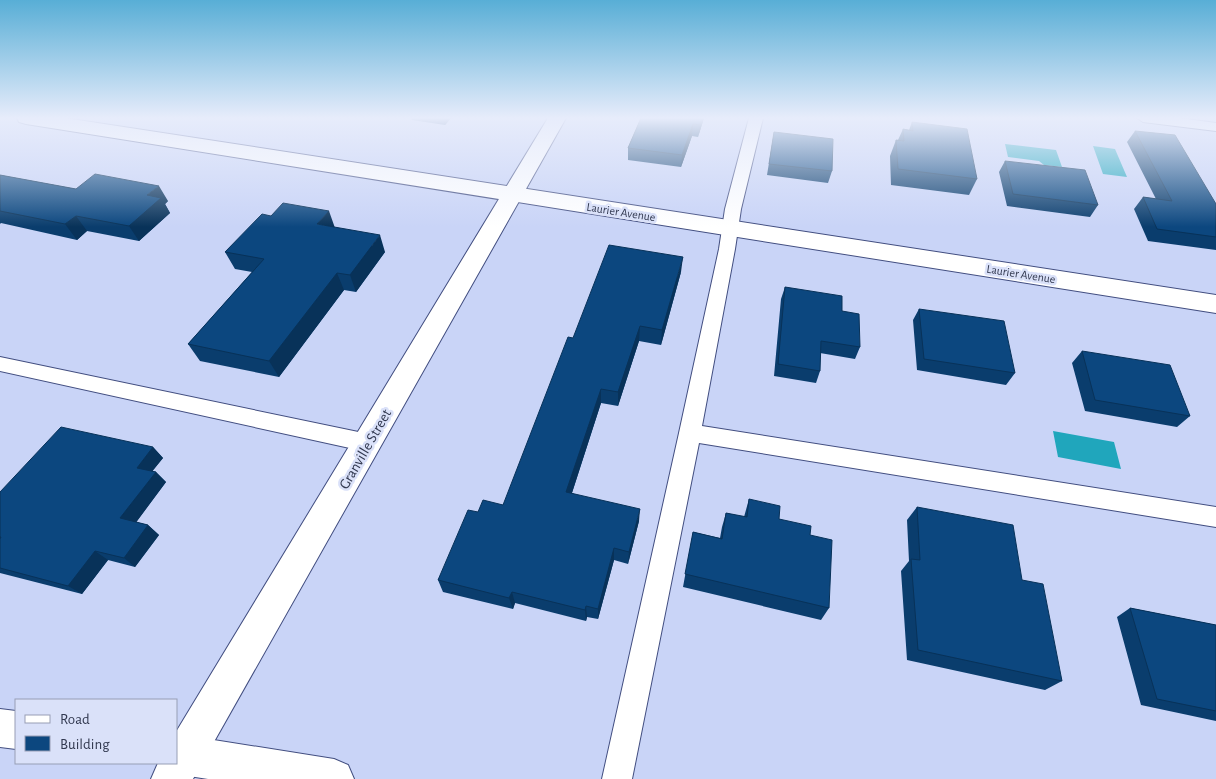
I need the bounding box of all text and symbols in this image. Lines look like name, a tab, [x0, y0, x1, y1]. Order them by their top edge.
street label: Laurier Avenue	[586, 201, 656, 223]
street label: Laurier Avenue	[986, 263, 1056, 285]
street label: Granville Street	[337, 406, 394, 492]
legend	[15, 699, 178, 764]
text: Road	[60, 712, 90, 727]
text: Building	[60, 737, 110, 752]

